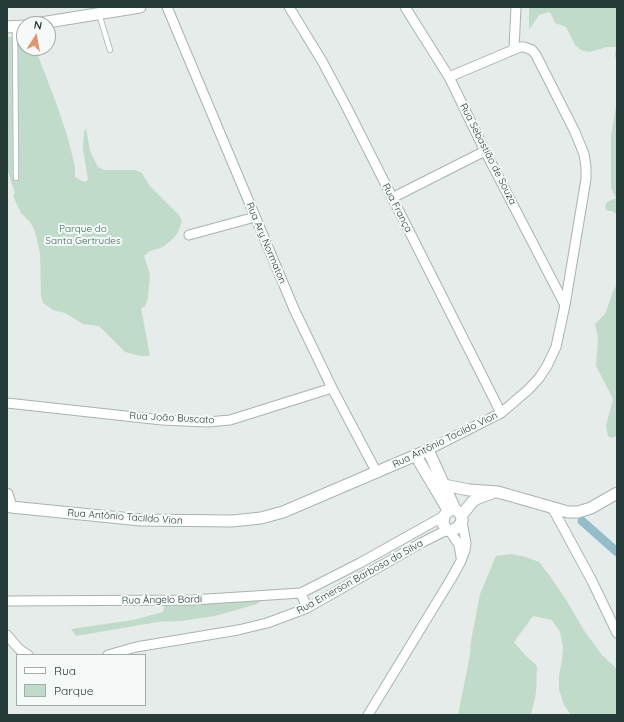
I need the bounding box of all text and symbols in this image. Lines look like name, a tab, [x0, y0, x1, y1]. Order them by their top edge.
north arrow	[16, 16, 56, 56]
text: N	[33, 18, 43, 33]
street label: Rua Sebastião de Souza	[457, 101, 519, 207]
street label: Rua França	[380, 181, 414, 235]
street label: Rua Ary Normaton	[243, 200, 289, 286]
park label: Parque do Santa Gertrudes	[45, 223, 121, 246]
street label: Rua Antônio Tacildo Vion	[390, 409, 500, 471]
street label: Rua João Buscato	[129, 410, 215, 426]
street label: Rua Antônio Tacildo Vion	[67, 507, 183, 527]
street label: Rua Emerson Barbosa da Silva	[295, 537, 425, 617]
street label: Rua Ângelo Bardi	[122, 593, 202, 607]
legend	[16, 654, 146, 706]
text: Rua	[54, 663, 76, 678]
text: Parque	[54, 683, 94, 698]

